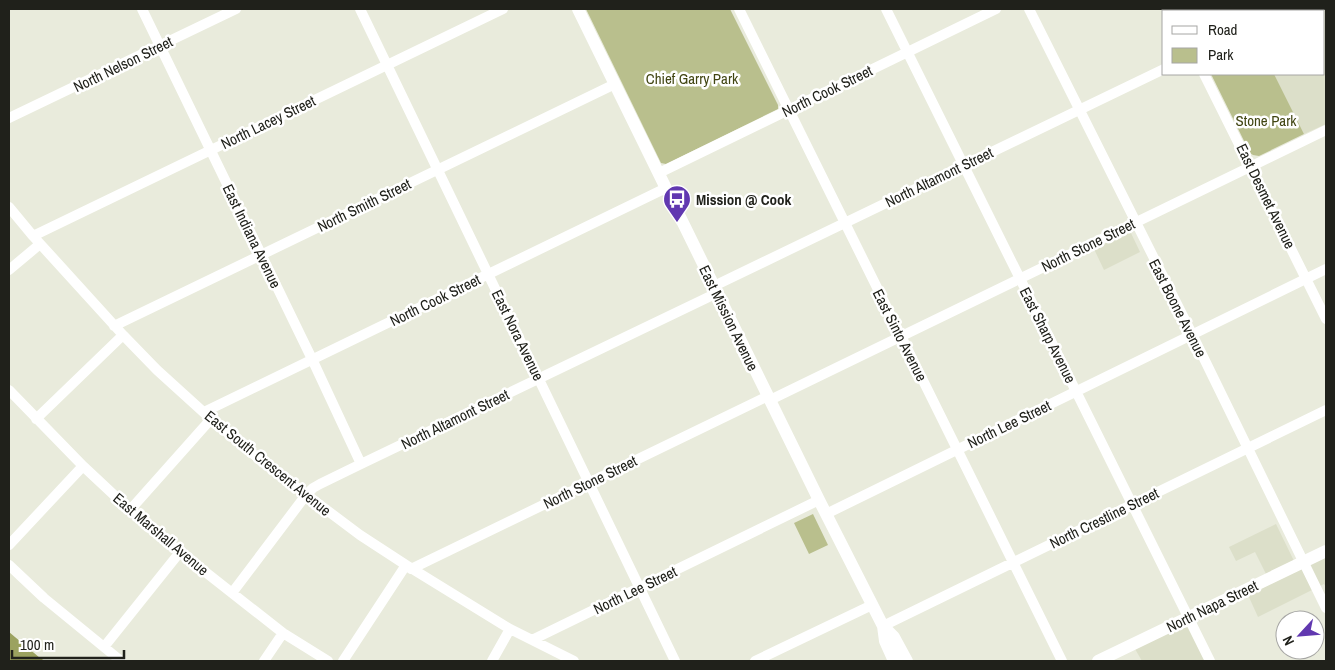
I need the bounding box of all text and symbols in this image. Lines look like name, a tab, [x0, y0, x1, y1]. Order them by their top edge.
legend	[1162, 10, 1325, 75]
text: Road	[1208, 19, 1237, 40]
street label: North Nelson Street	[70, 31, 177, 97]
text: Park	[1208, 44, 1234, 65]
street label: North Cook Street	[778, 60, 876, 122]
park label: Chief Garry Park	[646, 68, 739, 89]
street label: North Lacey Street	[217, 90, 319, 154]
park label: Stone Park	[1236, 110, 1297, 131]
street label: East Desmet Avenue	[1231, 140, 1301, 252]
street label: North Altamont Street	[882, 142, 997, 212]
street label: North Smith Street	[314, 173, 415, 237]
street label: East Indiana Avenue	[218, 180, 286, 292]
bus stop icon: Mission @ Cook	[662, 184, 692, 223]
place label: Mission @ Cook	[696, 189, 792, 210]
street label: North Stone Street	[1038, 213, 1139, 277]
street label: East Boone Avenue	[1144, 255, 1212, 361]
street label: East Mission Avenue	[694, 262, 764, 375]
street label: North Cook Street	[386, 269, 484, 331]
street label: East Sharp Avenue	[1015, 283, 1081, 387]
street label: East Sinto Avenue	[868, 285, 932, 385]
street label: East Nora Avenue	[487, 286, 549, 384]
street label: North Altamont Street	[398, 384, 513, 454]
street label: North Lee Street	[964, 395, 1055, 453]
street label: East South Crescent Avenue	[200, 405, 336, 521]
street label: North Stone Street	[540, 450, 641, 514]
street label: North Crestline Street	[1046, 482, 1163, 554]
street label: East Marshall Avenue	[109, 488, 213, 580]
street label: North Lee Street	[590, 561, 681, 619]
street label: North Napa Street	[1163, 575, 1262, 637]
north arrow	[1275, 610, 1325, 660]
scale bar	[12, 628, 125, 660]
text: N	[1278, 633, 1298, 648]
text: 100 m	[20, 634, 54, 655]

